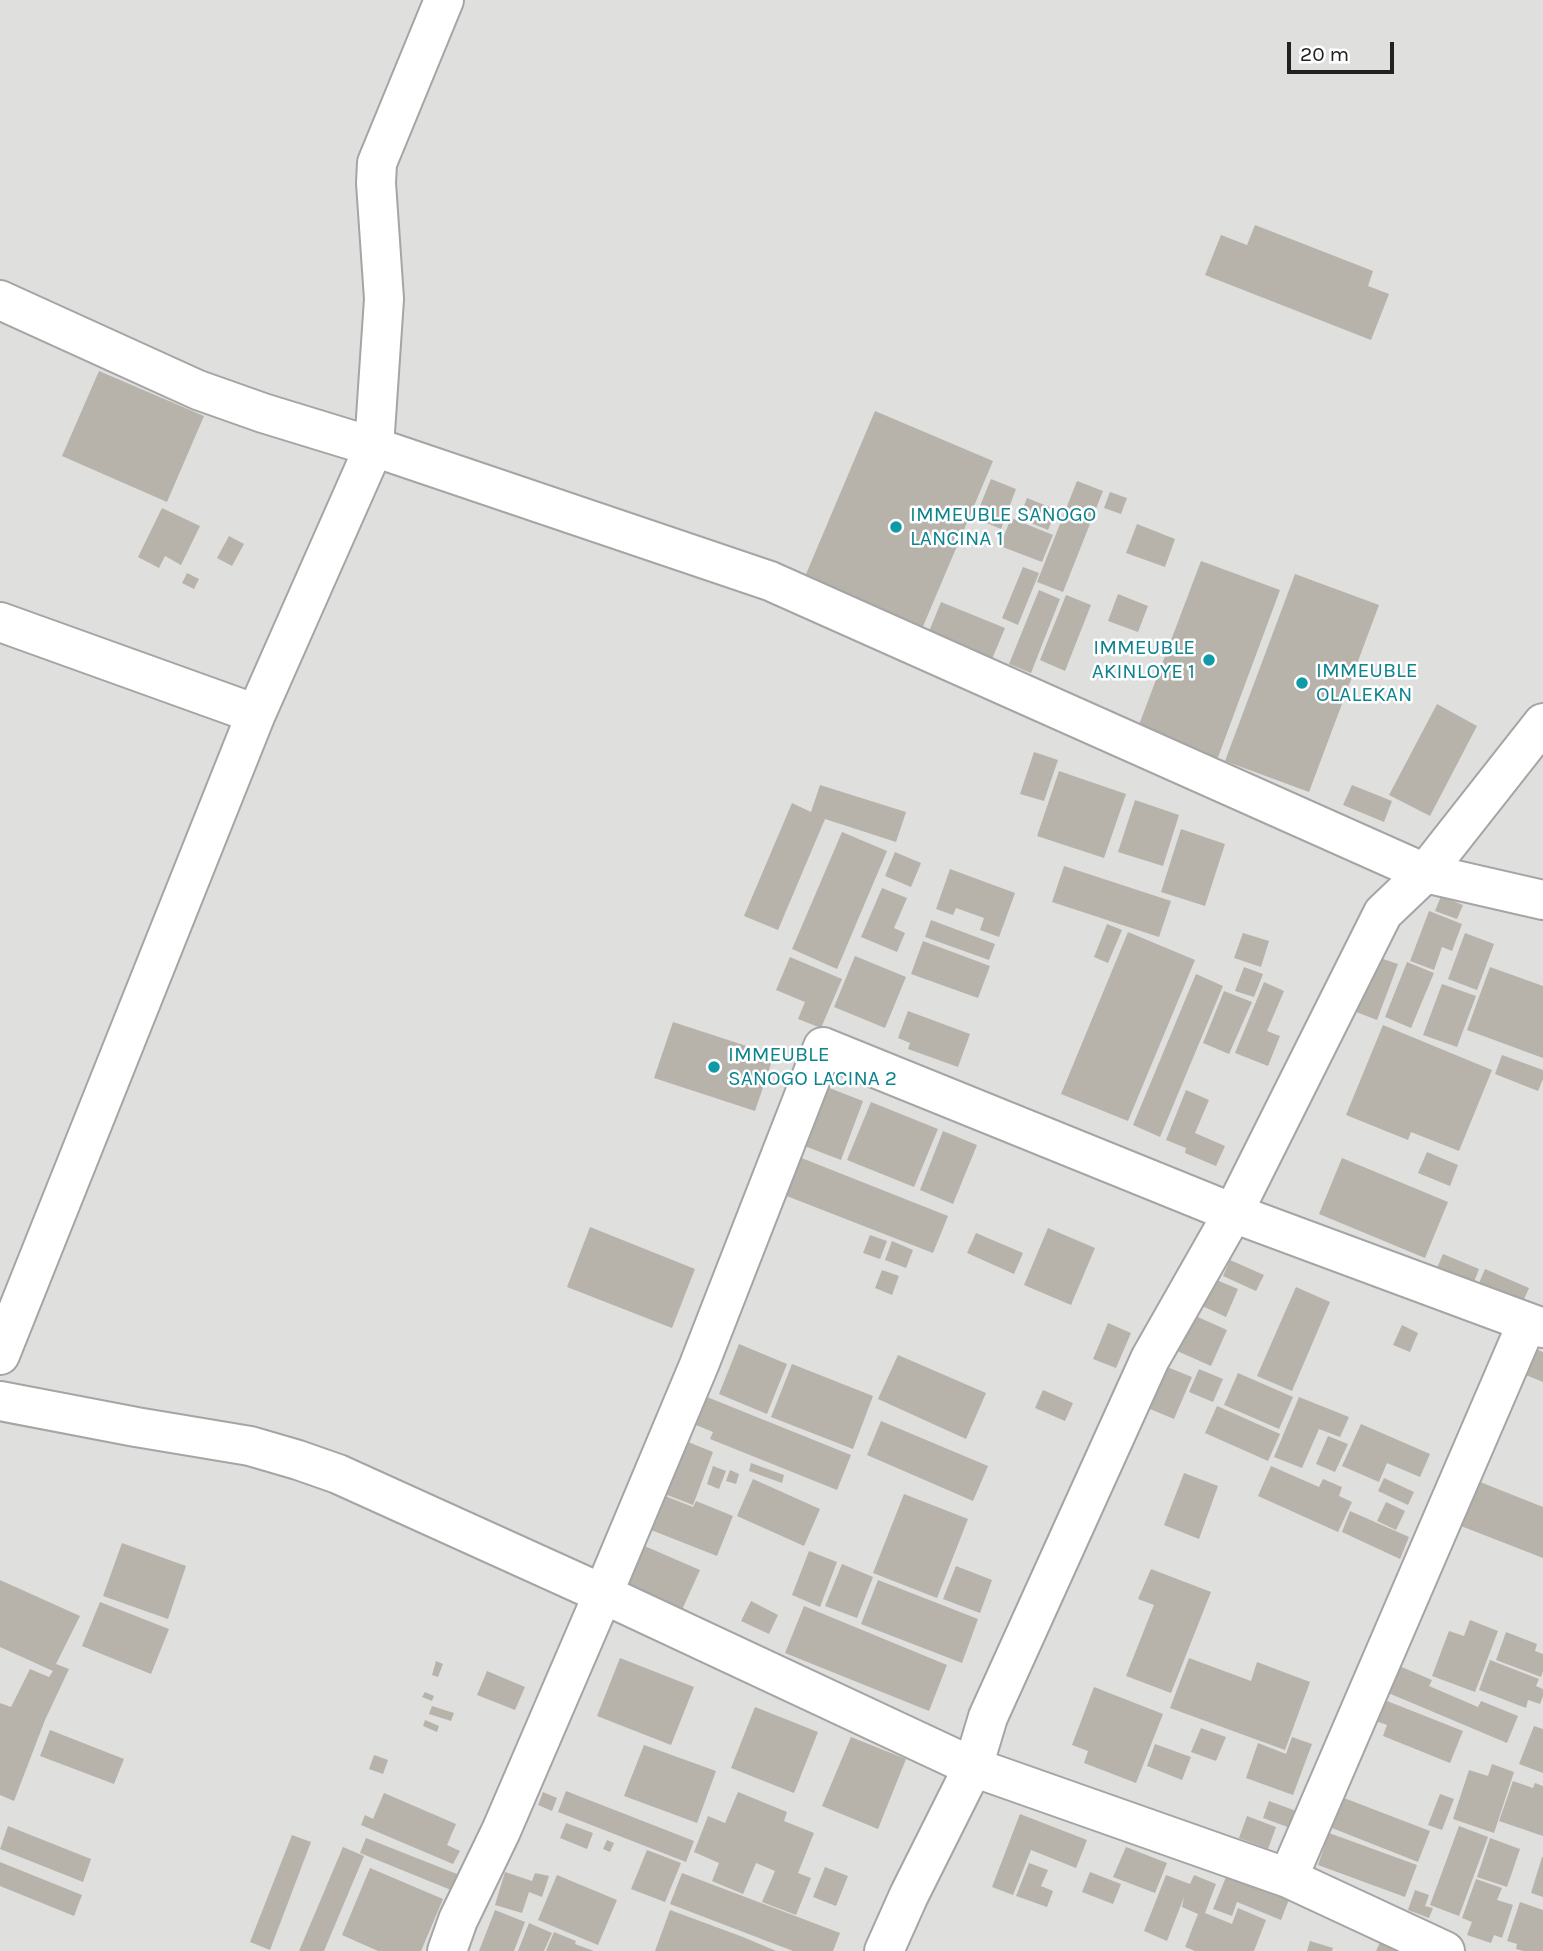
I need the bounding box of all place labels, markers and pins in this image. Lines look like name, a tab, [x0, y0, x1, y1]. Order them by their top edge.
place label: IMMEUBLE SANOGO LANCINA 1	[910, 502, 1096, 552]
marker: IMMEUBLE SANOGO LANCINA 1	[888, 519, 904, 535]
place label: IMMEUBLE AKINLOYE 1	[1092, 635, 1195, 685]
marker: IMMEUBLE AKINLOYE 1	[1201, 652, 1217, 668]
place label: IMMEUBLE OLALEKAN	[1316, 658, 1418, 708]
marker: IMMEUBLE OLALEKAN	[1294, 675, 1310, 691]
place label: IMMEUBLE SANOGO LACINA 2	[728, 1042, 897, 1092]
marker: IMMEUBLE SANOGO LACINA 2	[706, 1059, 722, 1075]

